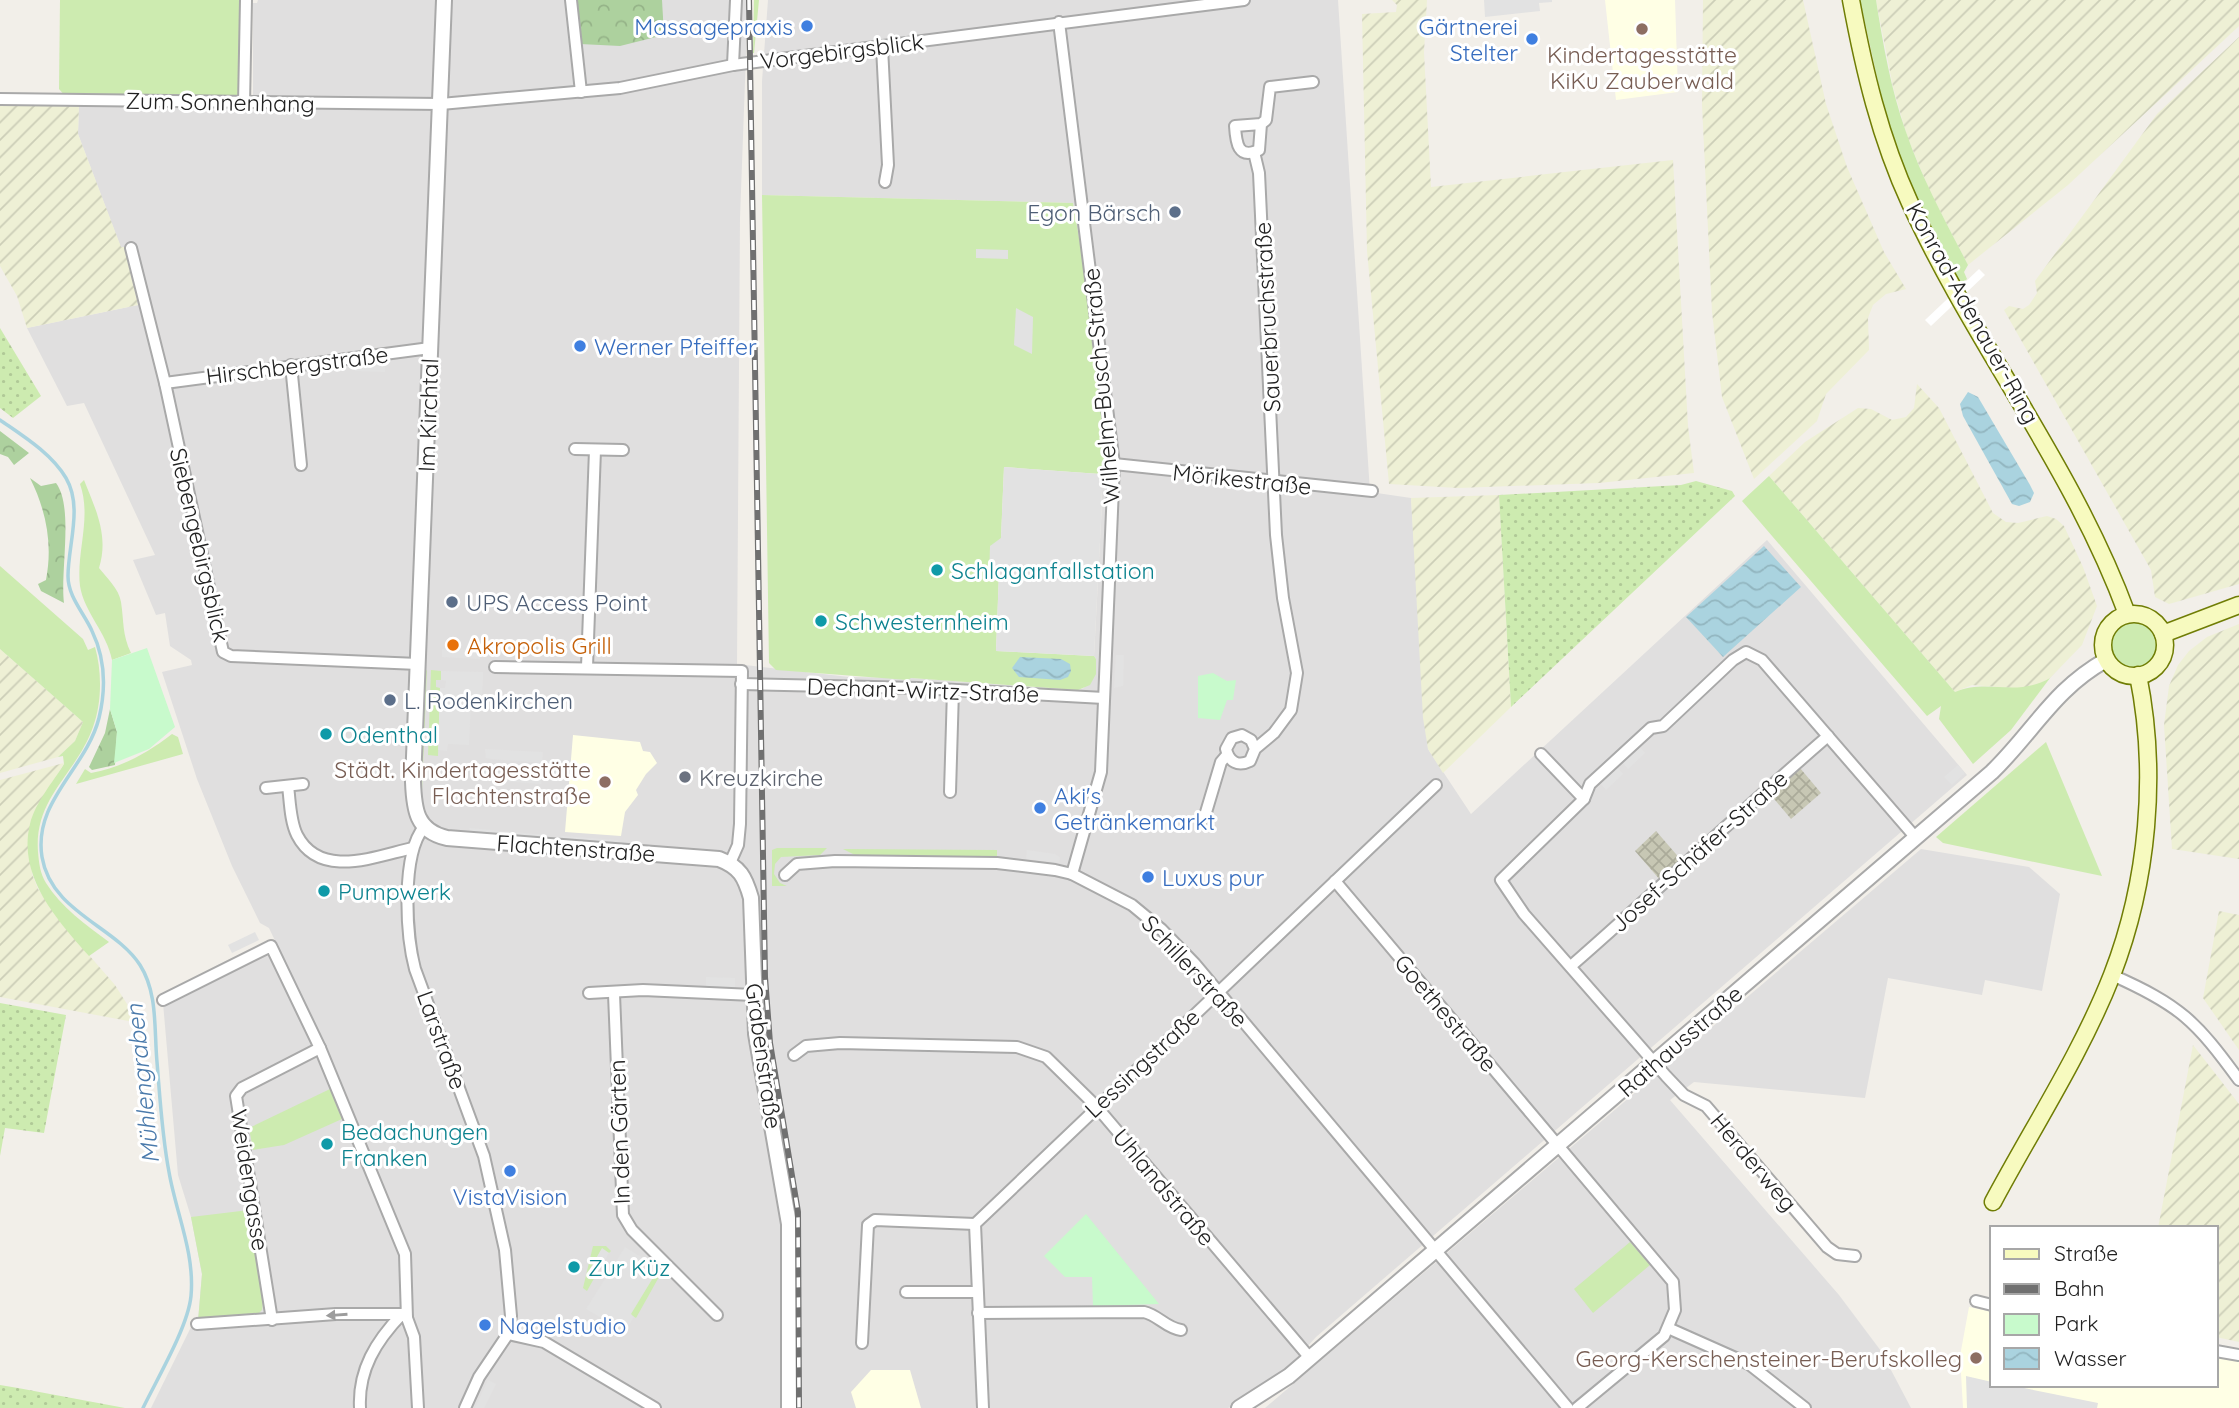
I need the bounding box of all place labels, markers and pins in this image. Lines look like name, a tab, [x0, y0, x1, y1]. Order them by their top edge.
place label: Massagepraxis	[634, 12, 793, 41]
place label: Gärtnerei Stelter	[1419, 12, 1518, 67]
marker: Massagepraxis	[799, 18, 815, 34]
marker: Kindertagesstätte KiKu Zauberwald	[1634, 21, 1650, 37]
marker: Gärtnerei Stelter	[1524, 31, 1540, 47]
place label: Kindertagesstätte KiKu Zauberwald	[1547, 40, 1737, 95]
place label: Egon Bärsch	[1027, 198, 1161, 227]
marker: Egon Bärsch	[1167, 204, 1183, 220]
place label: Werner Pfeiffer	[594, 332, 757, 361]
marker: Werner Pfeiffer	[572, 338, 588, 354]
place label: Schlaganfallstation	[951, 556, 1155, 585]
marker: Schlaganfallstation	[929, 562, 945, 578]
place label: UPS Access Point	[466, 588, 648, 617]
marker: UPS Access Point	[444, 594, 460, 610]
place label: Schwesternheim	[835, 607, 1009, 636]
marker: Schwesternheim	[813, 613, 829, 629]
place label: Akropolis Grill	[467, 631, 612, 660]
marker: Akropolis Grill	[445, 637, 461, 653]
place label: L. Rodenkirchen	[404, 686, 573, 715]
marker: L. Rodenkirchen	[382, 692, 398, 708]
place label: Odenthal	[340, 720, 438, 749]
marker: Odenthal	[318, 726, 334, 742]
place label: Städt. Kindertagesstätte Flachtenstraße	[334, 755, 591, 810]
place label: Kreuzkirche	[699, 763, 823, 792]
marker: Kreuzkirche	[677, 769, 693, 785]
marker: Städt. Kindertagesstätte Flachtenstraße	[597, 774, 613, 790]
place label: Aki's Getränkemarkt	[1054, 781, 1215, 836]
marker: Aki's Getränkemarkt	[1032, 800, 1048, 816]
place label: Luxus pur	[1162, 863, 1265, 892]
marker: Luxus pur	[1140, 869, 1156, 885]
place label: Pumpwerk	[338, 877, 451, 906]
marker: Pumpwerk	[316, 883, 332, 899]
place label: Bedachungen Franken	[341, 1117, 488, 1172]
marker: Bedachungen Franken	[319, 1136, 335, 1152]
marker: VistaVision	[502, 1163, 518, 1179]
place label: VistaVision	[452, 1182, 568, 1211]
place label: Zur Küz	[588, 1253, 670, 1282]
marker: Zur Küz	[566, 1259, 582, 1275]
place label: Nagelstudio	[499, 1311, 626, 1340]
marker: Nagelstudio	[477, 1317, 493, 1333]
place label: Georg-Kerschensteiner-Berufskolleg	[1576, 1344, 1962, 1373]
marker: Georg-Kerschensteiner-Berufskolleg	[1968, 1350, 1984, 1366]

